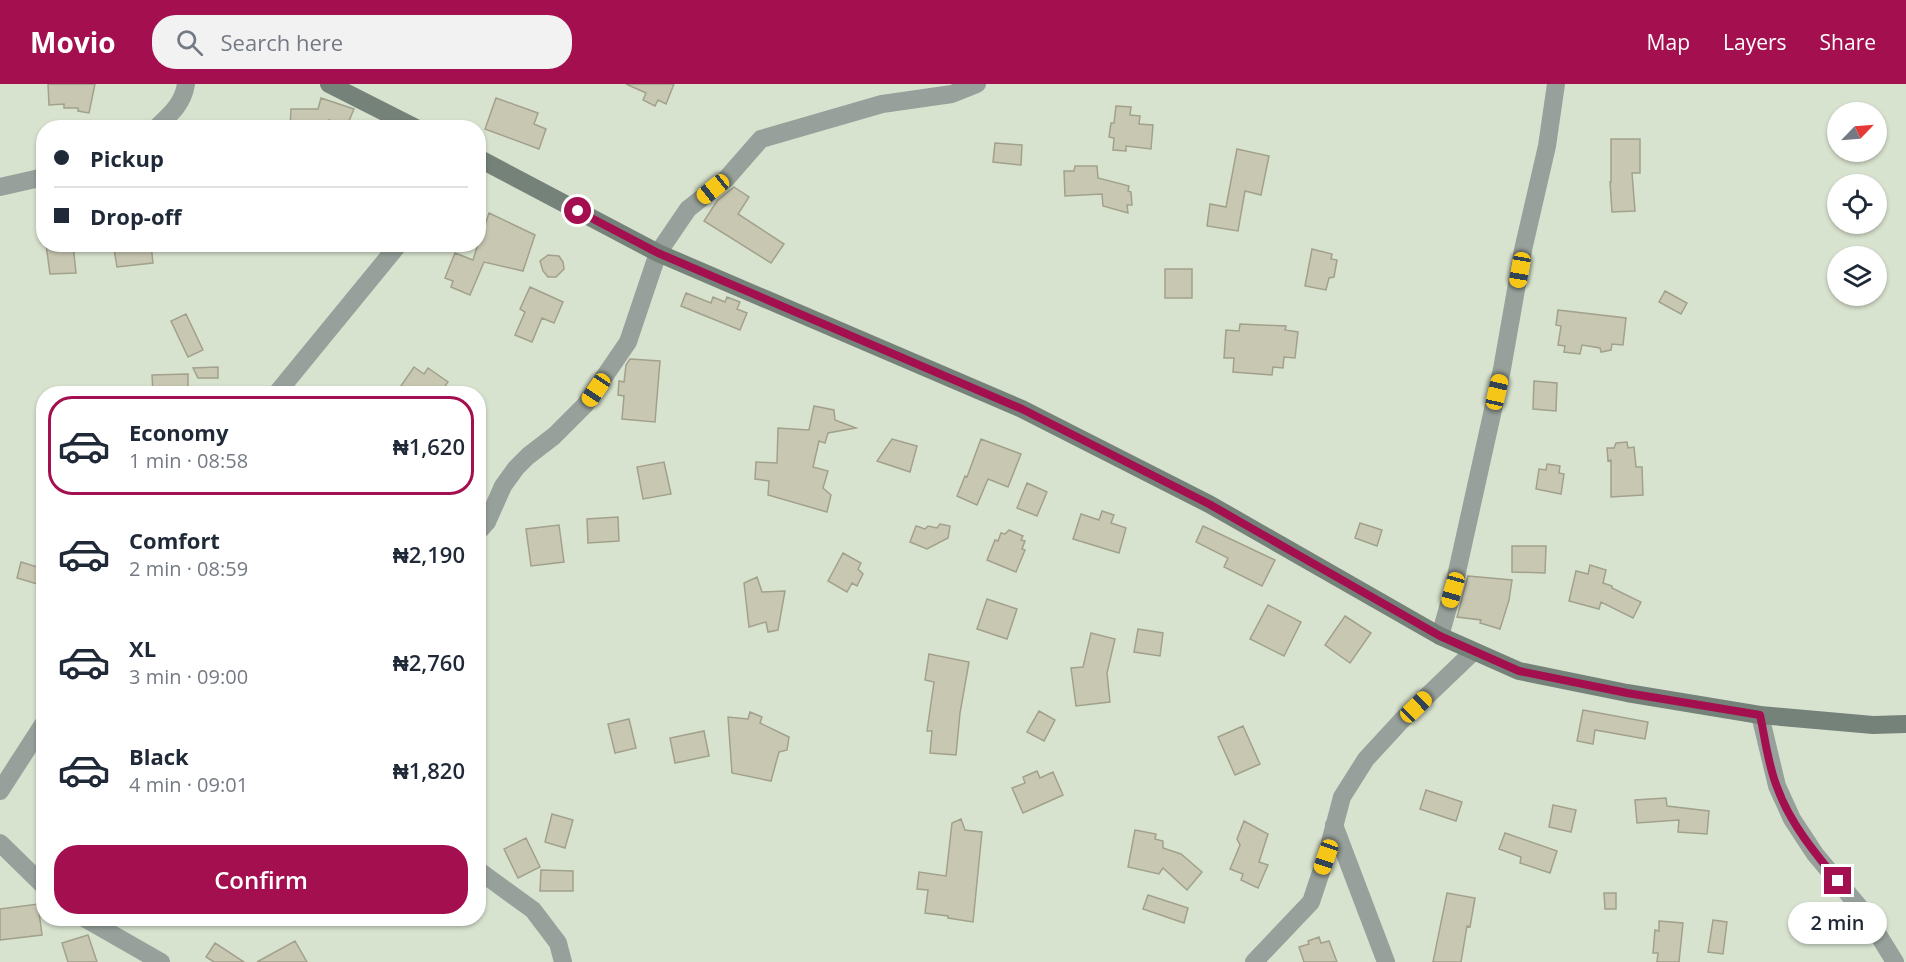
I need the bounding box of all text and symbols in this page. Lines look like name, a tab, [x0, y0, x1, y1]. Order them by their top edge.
search box	[152, 15, 572, 69]
text: Movio	[30, 23, 116, 61]
icon: search	[173, 26, 206, 59]
text: Search here	[221, 27, 343, 57]
text: Map	[1647, 28, 1690, 56]
text: Layers	[1723, 28, 1787, 56]
text: Share	[1820, 28, 1876, 56]
north arrow	[1827, 102, 1887, 162]
map controls	[1827, 102, 1887, 306]
text: Pickup	[90, 143, 164, 173]
car	[693, 171, 733, 207]
button: locate	[1827, 174, 1887, 234]
route start	[564, 197, 591, 224]
text: Drop-off	[90, 201, 182, 231]
button: layers	[1827, 246, 1887, 306]
car	[1508, 251, 1532, 289]
car	[578, 370, 614, 410]
car	[1484, 372, 1510, 412]
text: Economy	[129, 417, 228, 447]
icon: car	[57, 419, 111, 473]
text: ₦1,620	[393, 431, 465, 461]
text: 1 min · 08:58	[129, 447, 248, 474]
text: Comfort	[129, 525, 220, 555]
icon: car	[57, 527, 111, 581]
text: ₦2,190	[393, 539, 465, 569]
text: 2 min · 08:59	[129, 555, 248, 582]
car	[1439, 570, 1467, 610]
text: XL	[129, 633, 156, 663]
icon: car	[57, 635, 111, 689]
text: ₦2,760	[393, 647, 465, 677]
text: 3 min · 09:00	[129, 663, 248, 690]
car	[1397, 688, 1435, 726]
text: Black	[129, 741, 189, 771]
icon: car	[57, 743, 111, 797]
text: ₦1,820	[393, 755, 465, 785]
text: 4 min · 09:01	[129, 771, 248, 798]
car	[1312, 837, 1340, 877]
button: Confirm	[54, 845, 468, 914]
route end	[1824, 867, 1851, 894]
callout: 2 min	[1788, 902, 1888, 944]
text: 2 min	[1811, 909, 1865, 936]

